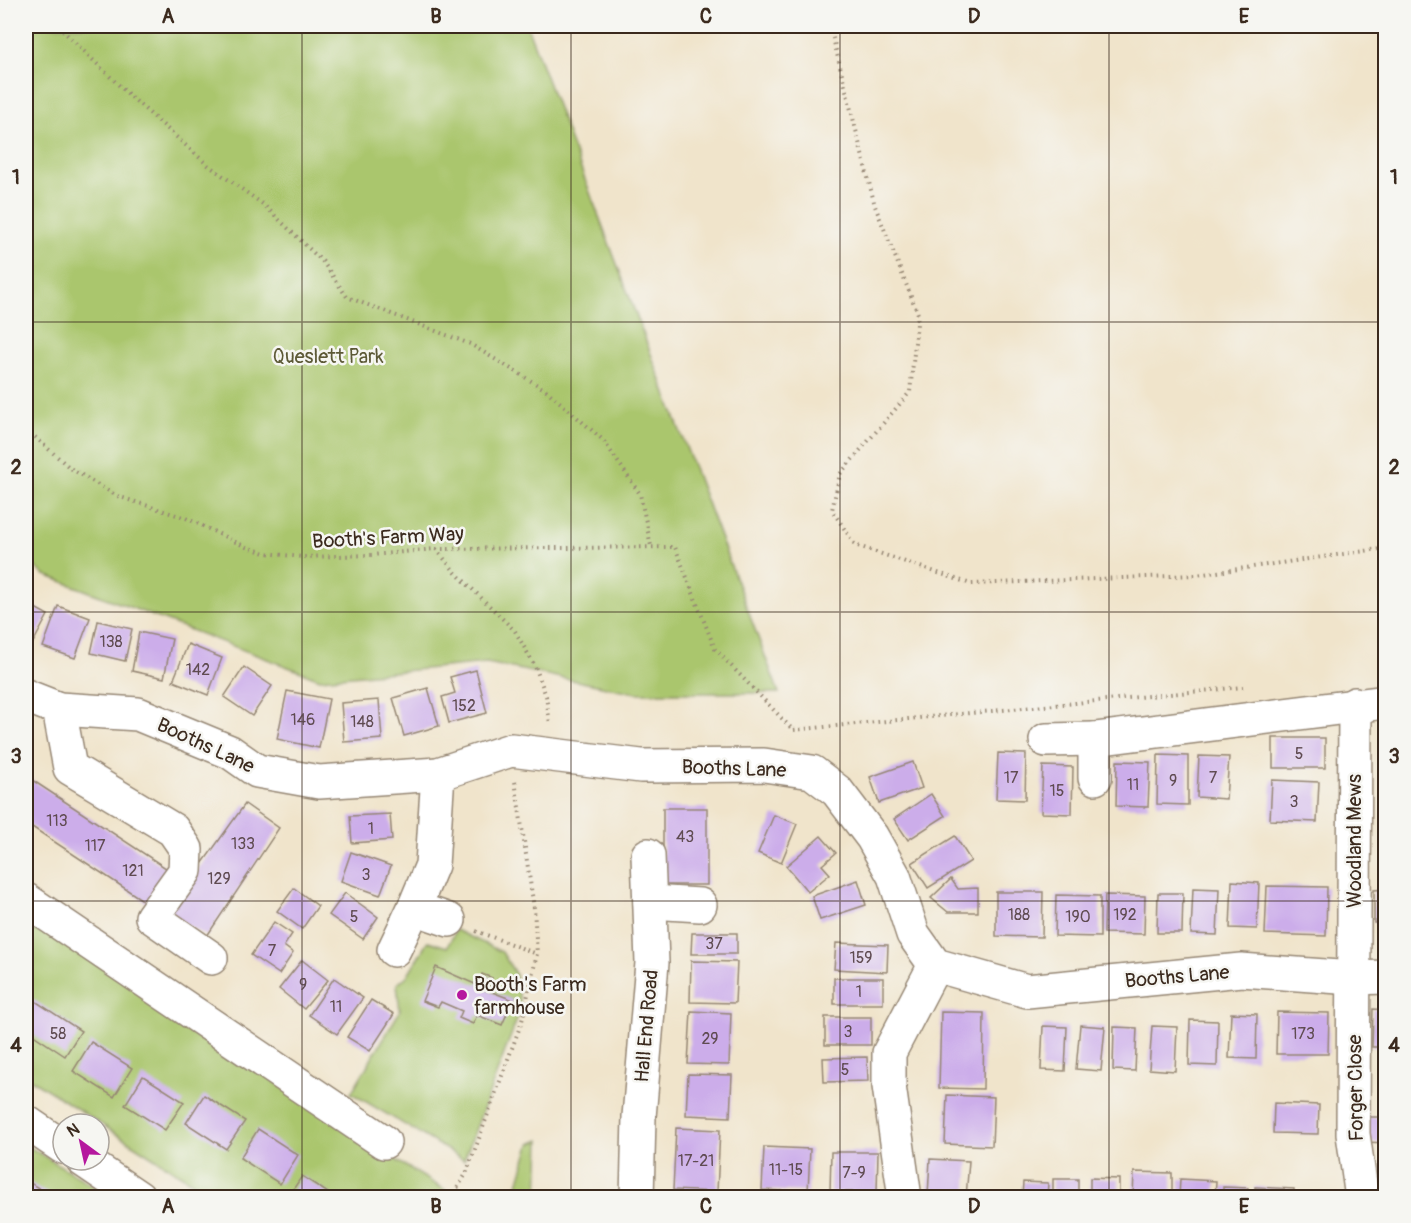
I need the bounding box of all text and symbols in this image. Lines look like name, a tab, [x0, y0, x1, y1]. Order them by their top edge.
text: A	[162, 4, 175, 29]
text: B	[430, 4, 442, 29]
text: C	[700, 4, 712, 29]
text: D	[968, 4, 981, 29]
text: E	[1239, 4, 1250, 29]
text: 1	[12, 165, 20, 190]
text: 1	[1390, 165, 1398, 190]
park label: Queslett Park	[272, 344, 384, 369]
text: 2	[10, 455, 22, 480]
text: 2	[1388, 455, 1400, 480]
street label: Booth's Farm Way	[312, 521, 465, 554]
house number: 138	[99, 632, 123, 652]
house number: 142	[186, 660, 210, 680]
house number: 152	[452, 696, 476, 716]
house number: 146	[291, 710, 315, 730]
street label: Booths Lane	[153, 712, 259, 779]
house number: 148	[350, 712, 374, 732]
text: 3	[10, 744, 22, 769]
house number: 5	[1295, 744, 1303, 764]
text: 3	[1388, 744, 1400, 769]
street label: Booths Lane	[681, 754, 787, 783]
house number: 17	[1004, 768, 1019, 788]
house number: 7	[1209, 768, 1218, 788]
house number: 9	[1169, 771, 1177, 791]
street label: Woodland Mews	[1342, 774, 1367, 908]
house number: 11	[1127, 775, 1139, 795]
house number: 15	[1050, 781, 1064, 801]
house number: 3	[1290, 792, 1299, 812]
house number: 113	[46, 811, 68, 831]
house number: 1	[368, 819, 374, 839]
house number: 43	[676, 827, 694, 847]
house number: 133	[231, 834, 255, 854]
house number: 117	[85, 836, 106, 856]
house number: 121	[122, 861, 144, 881]
house number: 3	[362, 865, 371, 885]
house number: 129	[207, 869, 231, 889]
house number: 188	[1008, 905, 1030, 925]
house number: 192	[1113, 905, 1137, 925]
house number: 5	[350, 907, 358, 927]
house number: 190	[1065, 907, 1091, 927]
house number: 37	[705, 934, 723, 954]
house number: 7	[268, 941, 277, 961]
house number: 159	[849, 948, 873, 968]
street label: Booths Lane	[1124, 959, 1230, 994]
street label: Hall End Road	[629, 969, 664, 1083]
place label: Booth's Farm farmhouse	[474, 972, 587, 1020]
house number: 9	[299, 975, 307, 995]
house number: 1	[856, 982, 862, 1002]
marker: Booth's Farm farmhouse	[455, 988, 469, 1002]
house number: 11	[330, 997, 342, 1017]
house number: 3	[844, 1022, 853, 1042]
house number: 58	[50, 1024, 66, 1044]
house number: 173	[1291, 1024, 1315, 1044]
house number: 29	[701, 1029, 719, 1049]
text: 4	[10, 1033, 22, 1058]
text: 4	[1388, 1033, 1400, 1058]
street label: Forger Close	[1342, 1034, 1369, 1142]
house number: 5	[841, 1060, 849, 1080]
north arrow	[51, 1112, 111, 1172]
text: N	[63, 1119, 84, 1142]
house number: 17-21	[678, 1151, 714, 1171]
house number: 11-15	[769, 1160, 803, 1180]
house number: 7-9	[842, 1163, 866, 1183]
text: A	[162, 1194, 175, 1219]
text: B	[430, 1194, 442, 1219]
text: C	[700, 1194, 712, 1219]
text: D	[968, 1194, 981, 1219]
text: E	[1239, 1194, 1250, 1219]

